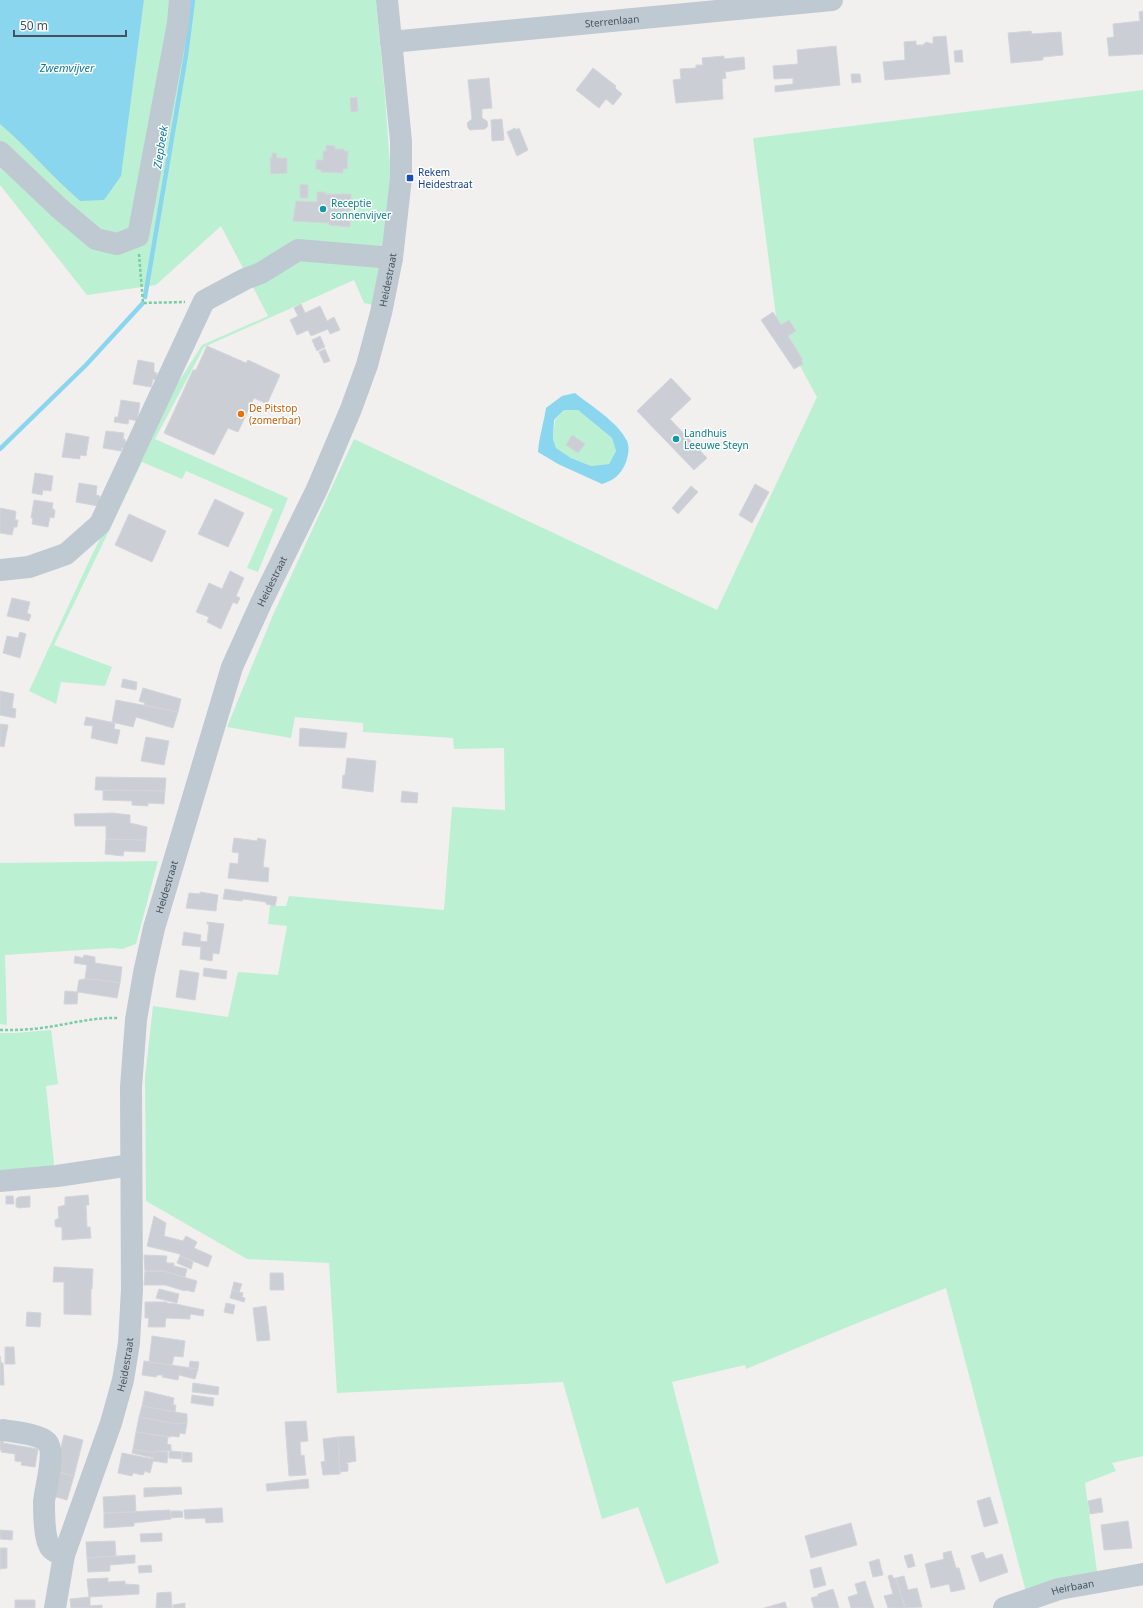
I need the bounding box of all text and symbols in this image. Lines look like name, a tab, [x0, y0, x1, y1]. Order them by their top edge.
street label: Sterrenlaan	[584, 11, 640, 31]
scale bar	[14, 12, 126, 38]
text: 50 m	[20, 17, 48, 34]
water label: Zwemvijver	[39, 60, 95, 75]
water label: Ziepbeek	[149, 124, 171, 171]
place label: Rekem Heidestraat	[418, 165, 473, 191]
marker: Rekem Heidestraat	[405, 173, 415, 183]
place label: Receptie sonnenvijver	[331, 196, 391, 222]
marker: Receptie sonnenvijver	[318, 204, 328, 214]
street label: Heidestraat	[375, 252, 400, 308]
place label: De Pitstop (zomerbar)	[249, 401, 301, 427]
marker: De Pitstop (zomerbar)	[236, 409, 246, 419]
place label: Landhuis Leeuwe Steyn	[684, 426, 749, 452]
marker: Landhuis Leeuwe Steyn	[671, 434, 681, 444]
street label: Heidestraat	[253, 553, 290, 609]
street label: Heidestraat	[152, 858, 181, 915]
street label: Heidestraat	[113, 1337, 136, 1393]
street label: Heirbaan	[1049, 1576, 1095, 1598]

